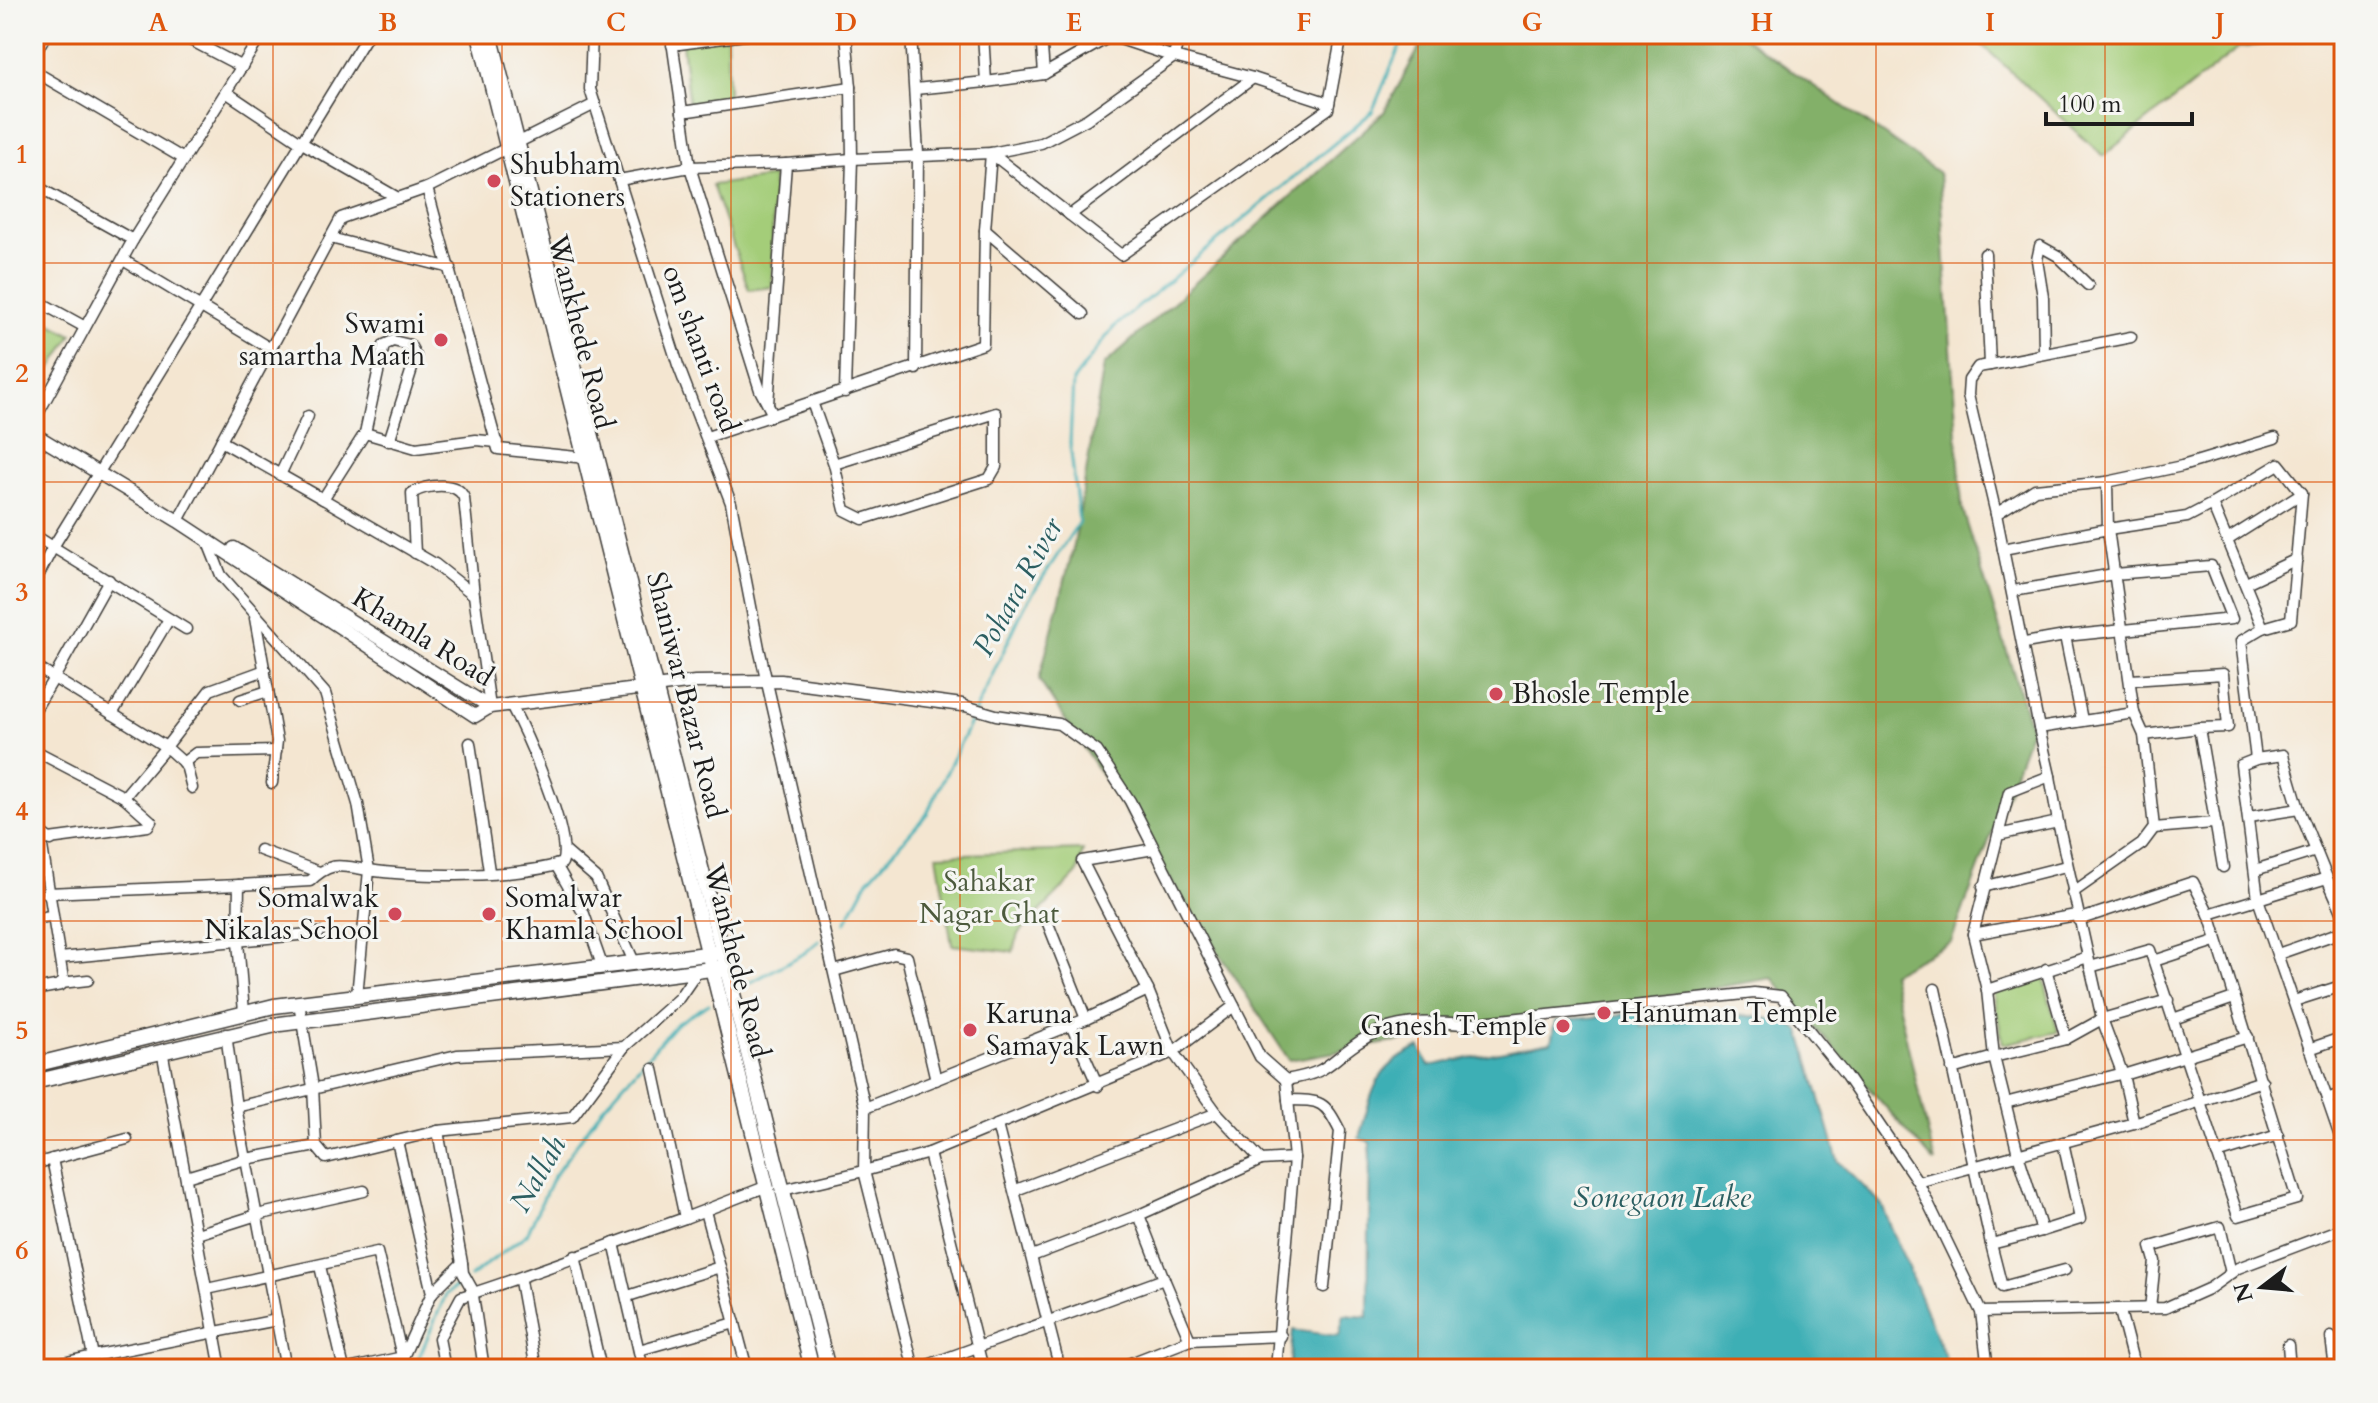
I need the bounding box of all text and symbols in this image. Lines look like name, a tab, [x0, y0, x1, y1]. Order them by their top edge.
text: A	[148, 5, 168, 40]
text: B	[379, 5, 397, 40]
text: C	[606, 5, 626, 40]
text: D	[835, 5, 857, 40]
text: E	[1066, 5, 1082, 40]
text: F	[1296, 5, 1312, 40]
text: G	[1521, 5, 1543, 40]
text: H	[1751, 5, 1774, 40]
text: I	[1985, 5, 1995, 40]
text: J	[2211, 5, 2225, 40]
scale bar	[2046, 76, 2192, 126]
text: 100 m	[2058, 88, 2122, 121]
text: 1	[15, 137, 29, 172]
place label: Shubham Stationers	[510, 146, 625, 216]
marker: Shubham Stationers	[485, 172, 503, 190]
street label: Wankhede Road	[538, 230, 623, 433]
street label: om shanti road	[653, 260, 749, 438]
place label: Swami samartha Maath	[239, 305, 425, 375]
marker: Swami samartha Maath	[432, 331, 450, 349]
text: 2	[15, 356, 29, 391]
water label: Pohara River	[963, 509, 1073, 664]
street label: Shaniwar Bazar Road	[637, 568, 735, 822]
text: 3	[15, 575, 29, 610]
street label: Khamla Road	[345, 578, 501, 696]
place label: Bhosle Temple	[1512, 675, 1690, 713]
marker: Bhosle Temple	[1487, 685, 1505, 703]
text: 4	[15, 794, 29, 829]
street label: Wankhede Road	[694, 859, 779, 1062]
park label: Sahakar Nagar Ghat	[919, 863, 1059, 933]
place label: Somalwak Nikalas School	[204, 879, 379, 949]
place label: Somalwar Khamla School	[505, 879, 683, 949]
marker: Somalwak Nikalas School	[386, 905, 404, 923]
marker: Somalwar Khamla School	[480, 905, 498, 923]
place label: Hanuman Temple	[1620, 994, 1838, 1032]
place label: Karuna Samayak Lawn	[986, 995, 1165, 1065]
marker: Hanuman Temple	[1595, 1004, 1613, 1022]
place label: Ganesh Temple	[1360, 1007, 1547, 1045]
text: 5	[15, 1013, 29, 1048]
marker: Ganesh Temple	[1554, 1017, 1572, 1035]
marker: Karuna Samayak Lawn	[961, 1021, 979, 1039]
water label: Nallah	[500, 1128, 576, 1219]
water label: Sonegaon Lake	[1573, 1177, 1751, 1218]
text: 6	[15, 1233, 29, 1268]
north arrow	[2222, 1247, 2302, 1327]
text: N	[2227, 1279, 2261, 1306]

